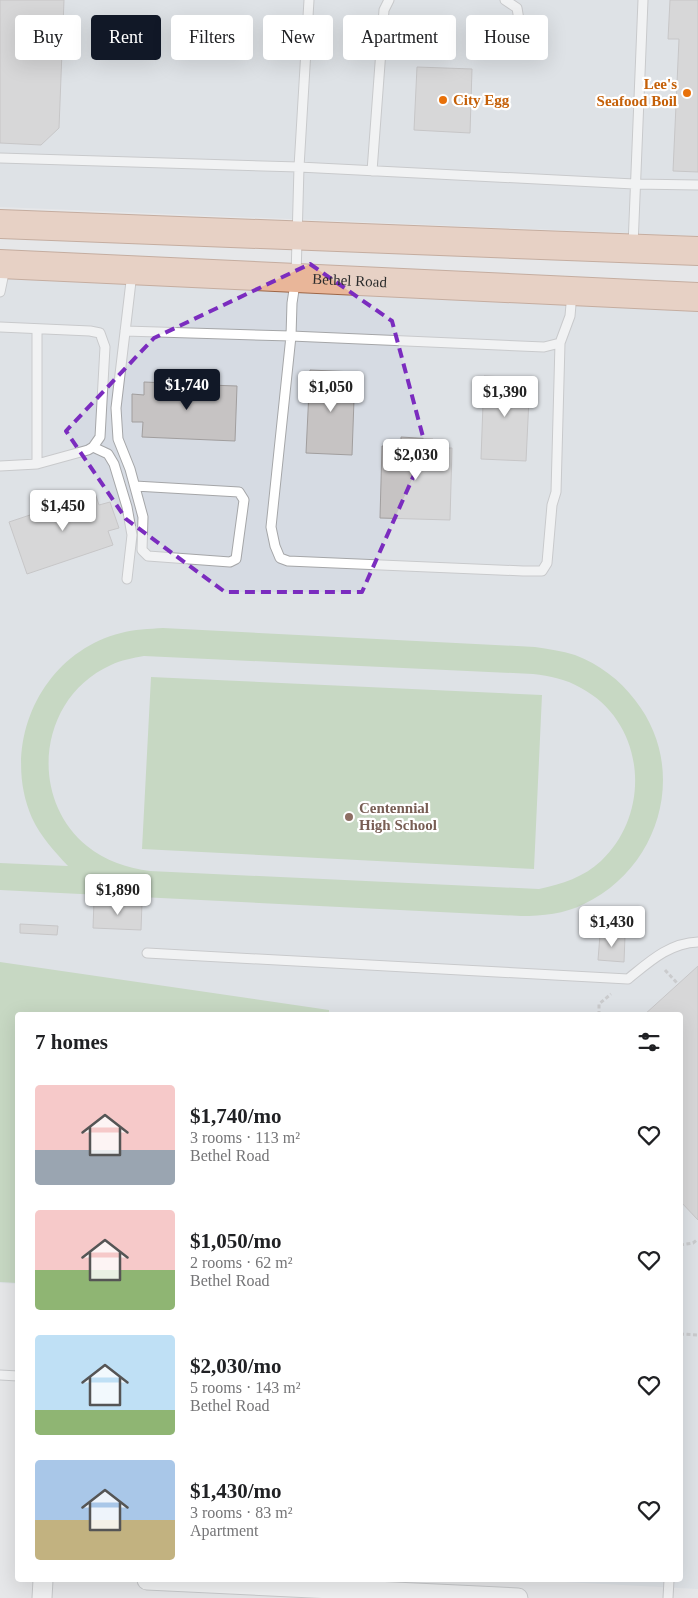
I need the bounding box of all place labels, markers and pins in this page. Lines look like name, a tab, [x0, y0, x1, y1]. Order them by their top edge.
place label: Lee's Seafood Boil	[597, 76, 677, 109]
marker: Lee's Seafood Boil	[681, 87, 693, 99]
place label: City Egg	[453, 92, 510, 108]
marker: City Egg	[437, 94, 449, 106]
pin: $1,740	[146, 368, 228, 411]
pin: $1,050	[290, 370, 372, 413]
pin: $1,390	[464, 376, 546, 418]
pin: $2,030	[375, 438, 457, 481]
pin: $1,450	[22, 490, 104, 532]
place label: Centennial High School	[359, 800, 437, 833]
marker: Centennial High School	[343, 811, 355, 823]
pin: $1,890	[77, 874, 159, 916]
pin: $1,430	[571, 906, 653, 948]

